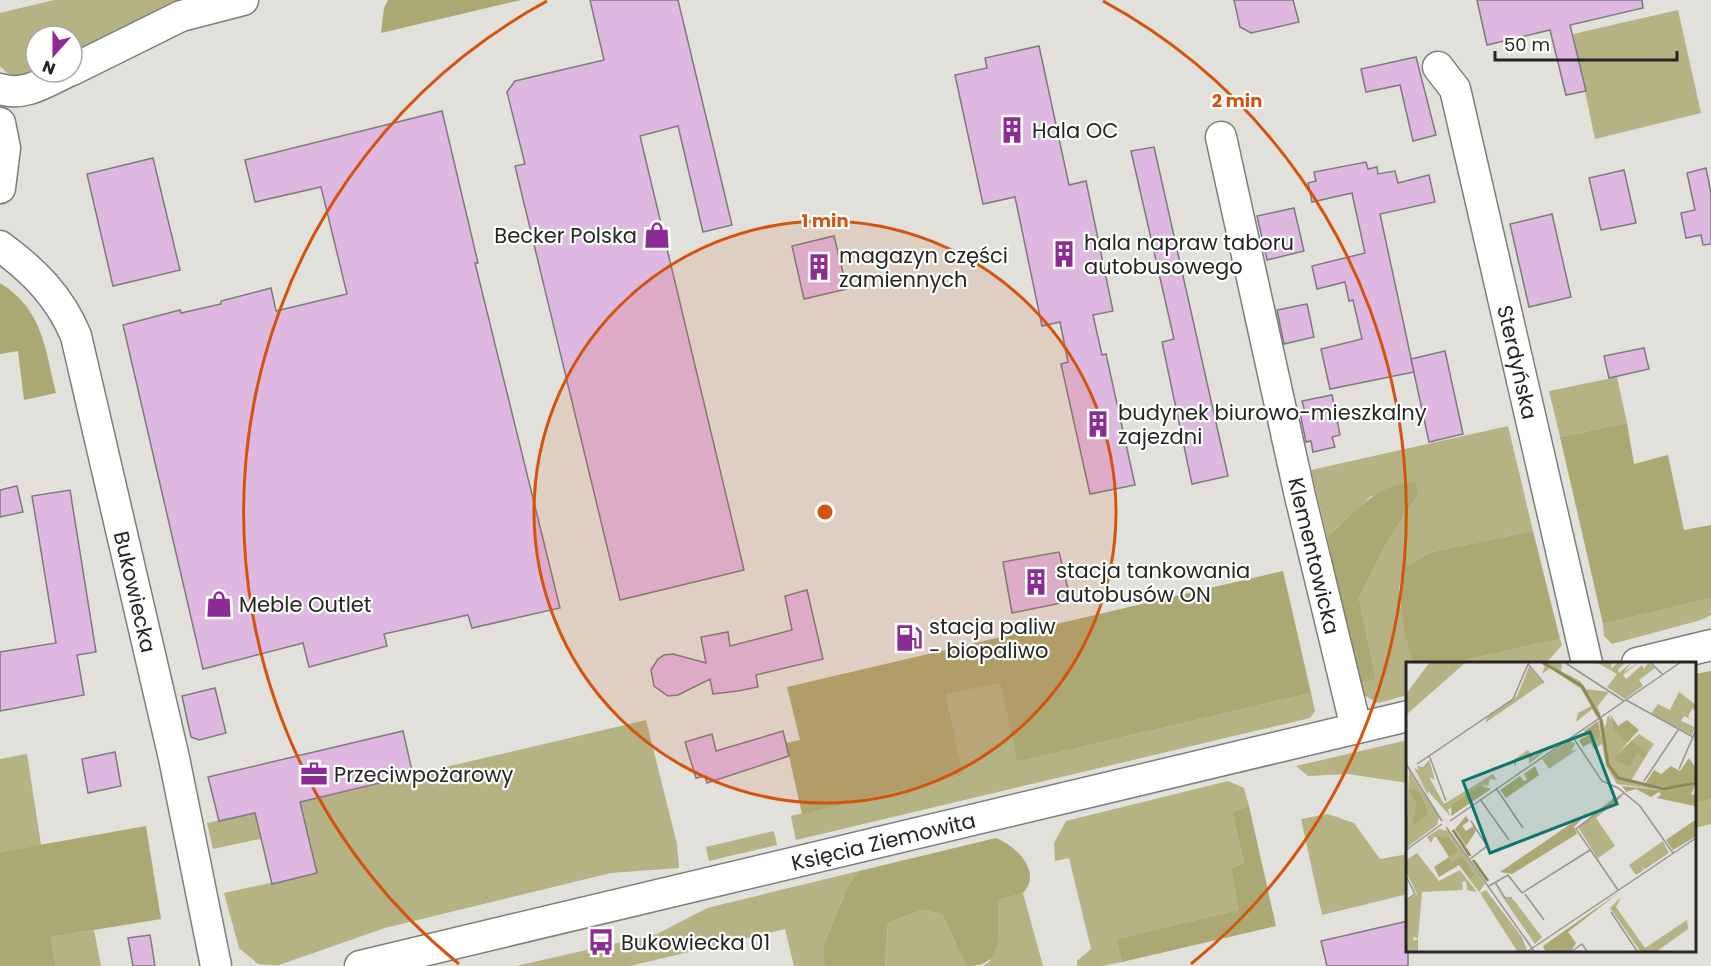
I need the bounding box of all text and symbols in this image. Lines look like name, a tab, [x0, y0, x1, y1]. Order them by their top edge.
north arrow	[24, 24, 84, 84]
scale bar	[1495, 24, 1676, 62]
text: 50 m	[1504, 32, 1550, 57]
text: N	[39, 55, 59, 80]
text: 2 min	[1212, 88, 1262, 113]
building icon: Hala OC	[997, 115, 1027, 145]
place label: Hala OC	[1032, 116, 1118, 145]
text: 1 min	[801, 208, 849, 233]
shop icon: Becker Polska	[642, 220, 672, 250]
place label: Becker Polska	[494, 221, 637, 250]
place label: hala napraw taboru autobusowego	[1084, 228, 1294, 281]
building icon: hala napraw taboru autobusowego	[1049, 239, 1079, 269]
place label: magazyn części zamiennych	[839, 241, 1008, 294]
building icon: magazyn części zamiennych	[804, 252, 834, 282]
street label: Sterdyńska	[1491, 302, 1545, 422]
place label: budynek biurowo-mieszkalny zajezdni	[1118, 398, 1427, 451]
building icon: budynek biurowo-mieszkalny zajezdni	[1083, 409, 1113, 439]
street label: Klementowicka	[1282, 475, 1347, 637]
centre of rings	[815, 502, 835, 522]
street label: Bukowiecka	[107, 528, 164, 655]
place label: stacja tankowania autobusów ON	[1056, 556, 1250, 609]
building icon: stacja tankowania autobusów ON	[1021, 567, 1051, 597]
shop icon: Meble Outlet	[204, 589, 234, 619]
place label: Meble Outlet	[239, 590, 372, 619]
place label: stacja paliw - biopaliwo	[929, 612, 1056, 665]
fuel station icon: stacja paliw - biopaliwo	[894, 623, 924, 653]
inset map	[1406, 662, 1696, 951]
office icon: Przeciwpożarowy	[299, 759, 329, 789]
place label: Przeciwpożarowy	[334, 760, 514, 789]
street label: Księcia Ziemowita	[788, 805, 978, 877]
bus stop icon: Bukowiecka 01	[586, 927, 616, 957]
place label: Bukowiecka 01	[621, 928, 770, 957]

